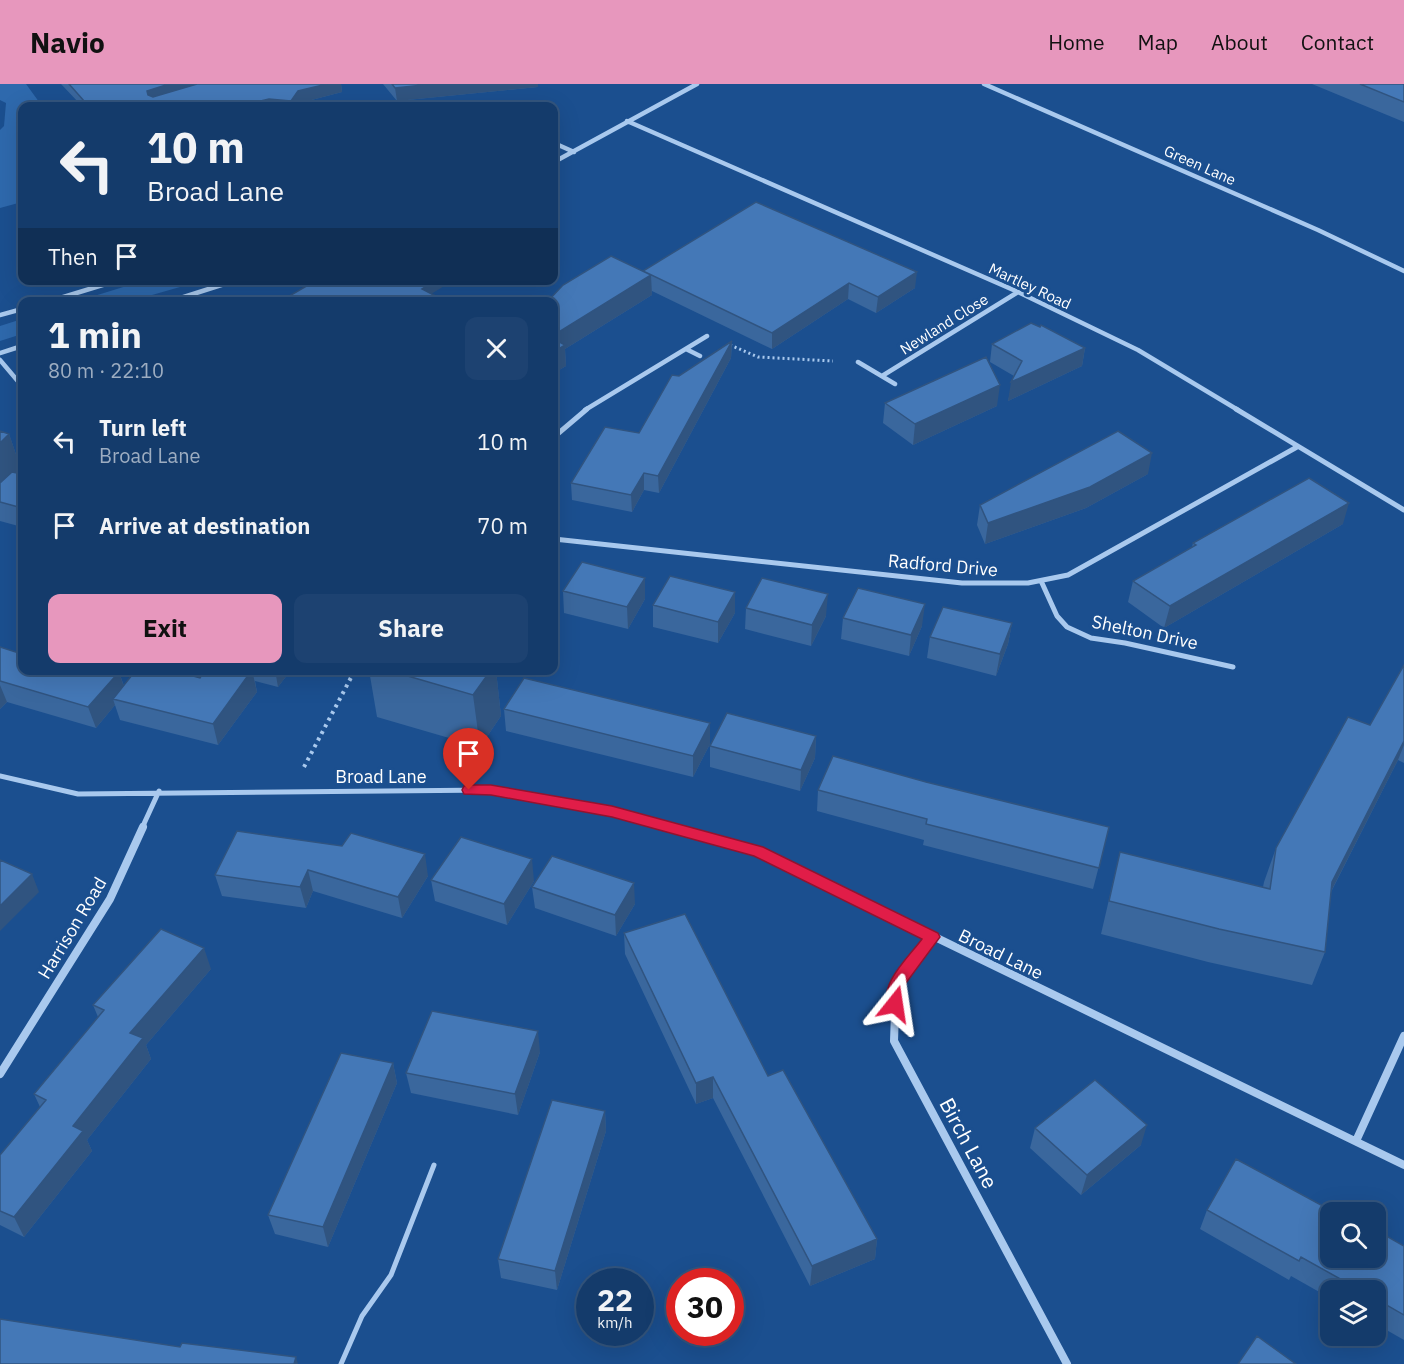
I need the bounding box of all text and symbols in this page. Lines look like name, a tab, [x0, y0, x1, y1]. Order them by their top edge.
text: Navio	[30, 24, 105, 61]
text: Home	[1048, 28, 1105, 56]
text: Map	[1138, 28, 1178, 56]
text: About	[1211, 28, 1268, 56]
text: Contact	[1301, 28, 1374, 56]
text: 10 m	[147, 120, 245, 175]
icon: left	[48, 126, 126, 204]
street label: Green Lane	[1161, 141, 1239, 189]
text: Broad Lane	[147, 173, 284, 208]
icon: arrive	[110, 240, 143, 273]
text: Then	[48, 242, 98, 271]
street label: Martley Road	[986, 259, 1074, 313]
street label: Newland Close	[896, 289, 992, 359]
text: 1 min	[48, 311, 142, 358]
button: close	[465, 317, 528, 380]
text: 80 m · 22:10	[48, 357, 164, 384]
text: Turn left	[99, 413, 187, 442]
icon: left	[48, 425, 81, 458]
text: 10 m	[477, 427, 528, 456]
text: Broad Lane	[99, 442, 201, 469]
icon: arrive	[48, 509, 81, 542]
text: Arrive at destination	[99, 511, 310, 540]
text: 70 m	[477, 511, 528, 540]
street label: Radford Drive	[887, 549, 999, 581]
button: Exit	[48, 594, 282, 663]
button: Share	[294, 594, 528, 663]
street label: Shelton Drive	[1090, 610, 1200, 654]
pin	[443, 728, 494, 790]
icon: arrive	[452, 737, 485, 770]
street label: Broad Lane	[335, 765, 427, 788]
street label: Harrison Road	[33, 873, 111, 983]
street label: Broad Lane	[955, 924, 1047, 984]
position arrow	[863, 972, 927, 1036]
street label: Birch Lane	[933, 1093, 1005, 1193]
map controls	[1320, 1202, 1386, 1346]
button: search	[1320, 1202, 1386, 1268]
speed limit sign: 30	[666, 1268, 744, 1346]
text: 22	[597, 1280, 633, 1319]
button: layers	[1320, 1280, 1386, 1346]
text: km/h	[597, 1313, 633, 1332]

